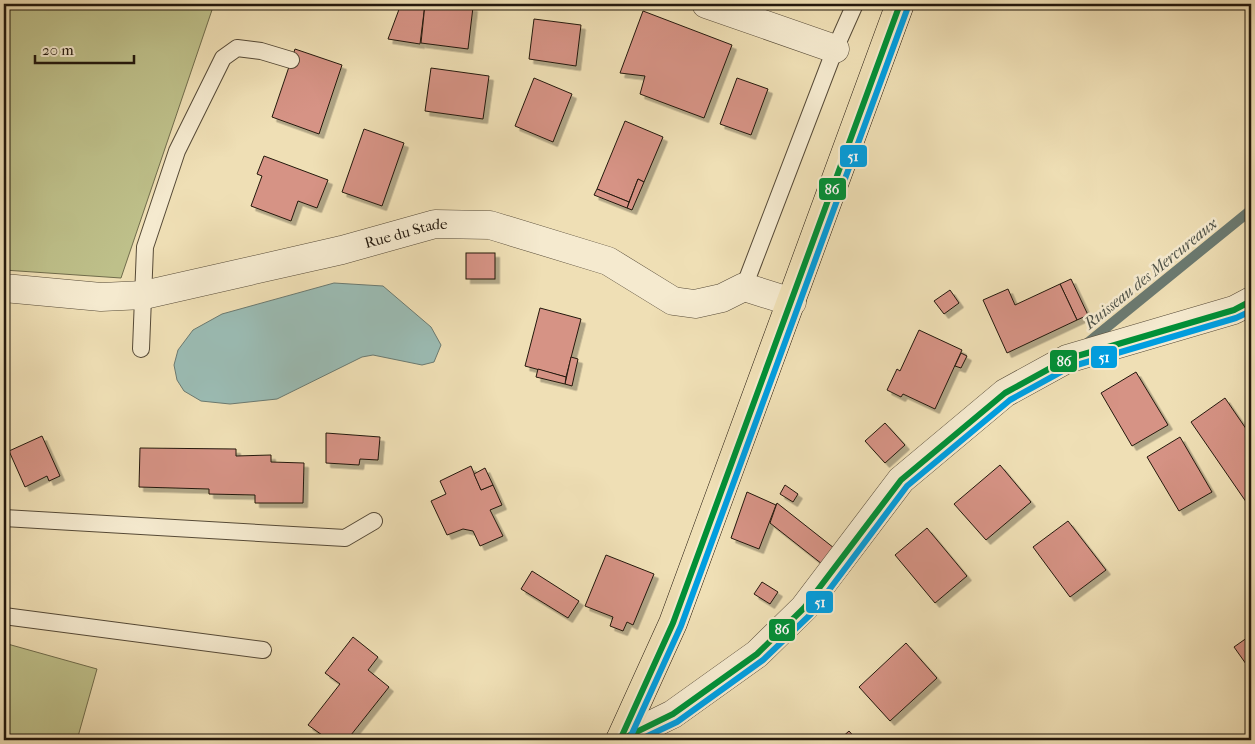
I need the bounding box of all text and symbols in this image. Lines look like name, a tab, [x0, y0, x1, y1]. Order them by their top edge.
scale bar	[35, 32, 134, 64]
text: 20 m	[42, 41, 74, 59]
line badge: 51	[839, 144, 868, 168]
text: 51	[847, 148, 859, 165]
line badge: 86	[818, 177, 847, 201]
text: 86	[825, 181, 840, 198]
water label: Ruisseau des Mercureaux	[1079, 213, 1221, 334]
street label: Rue du Stade	[363, 215, 448, 252]
line badge: 51	[1090, 345, 1118, 369]
line badge: 86	[1049, 349, 1078, 373]
text: 51	[1098, 349, 1110, 366]
text: 86	[1057, 353, 1072, 370]
line badge: 51	[805, 590, 834, 614]
text: 51	[814, 594, 826, 611]
line badge: 86	[768, 618, 796, 642]
text: 86	[775, 621, 790, 638]

